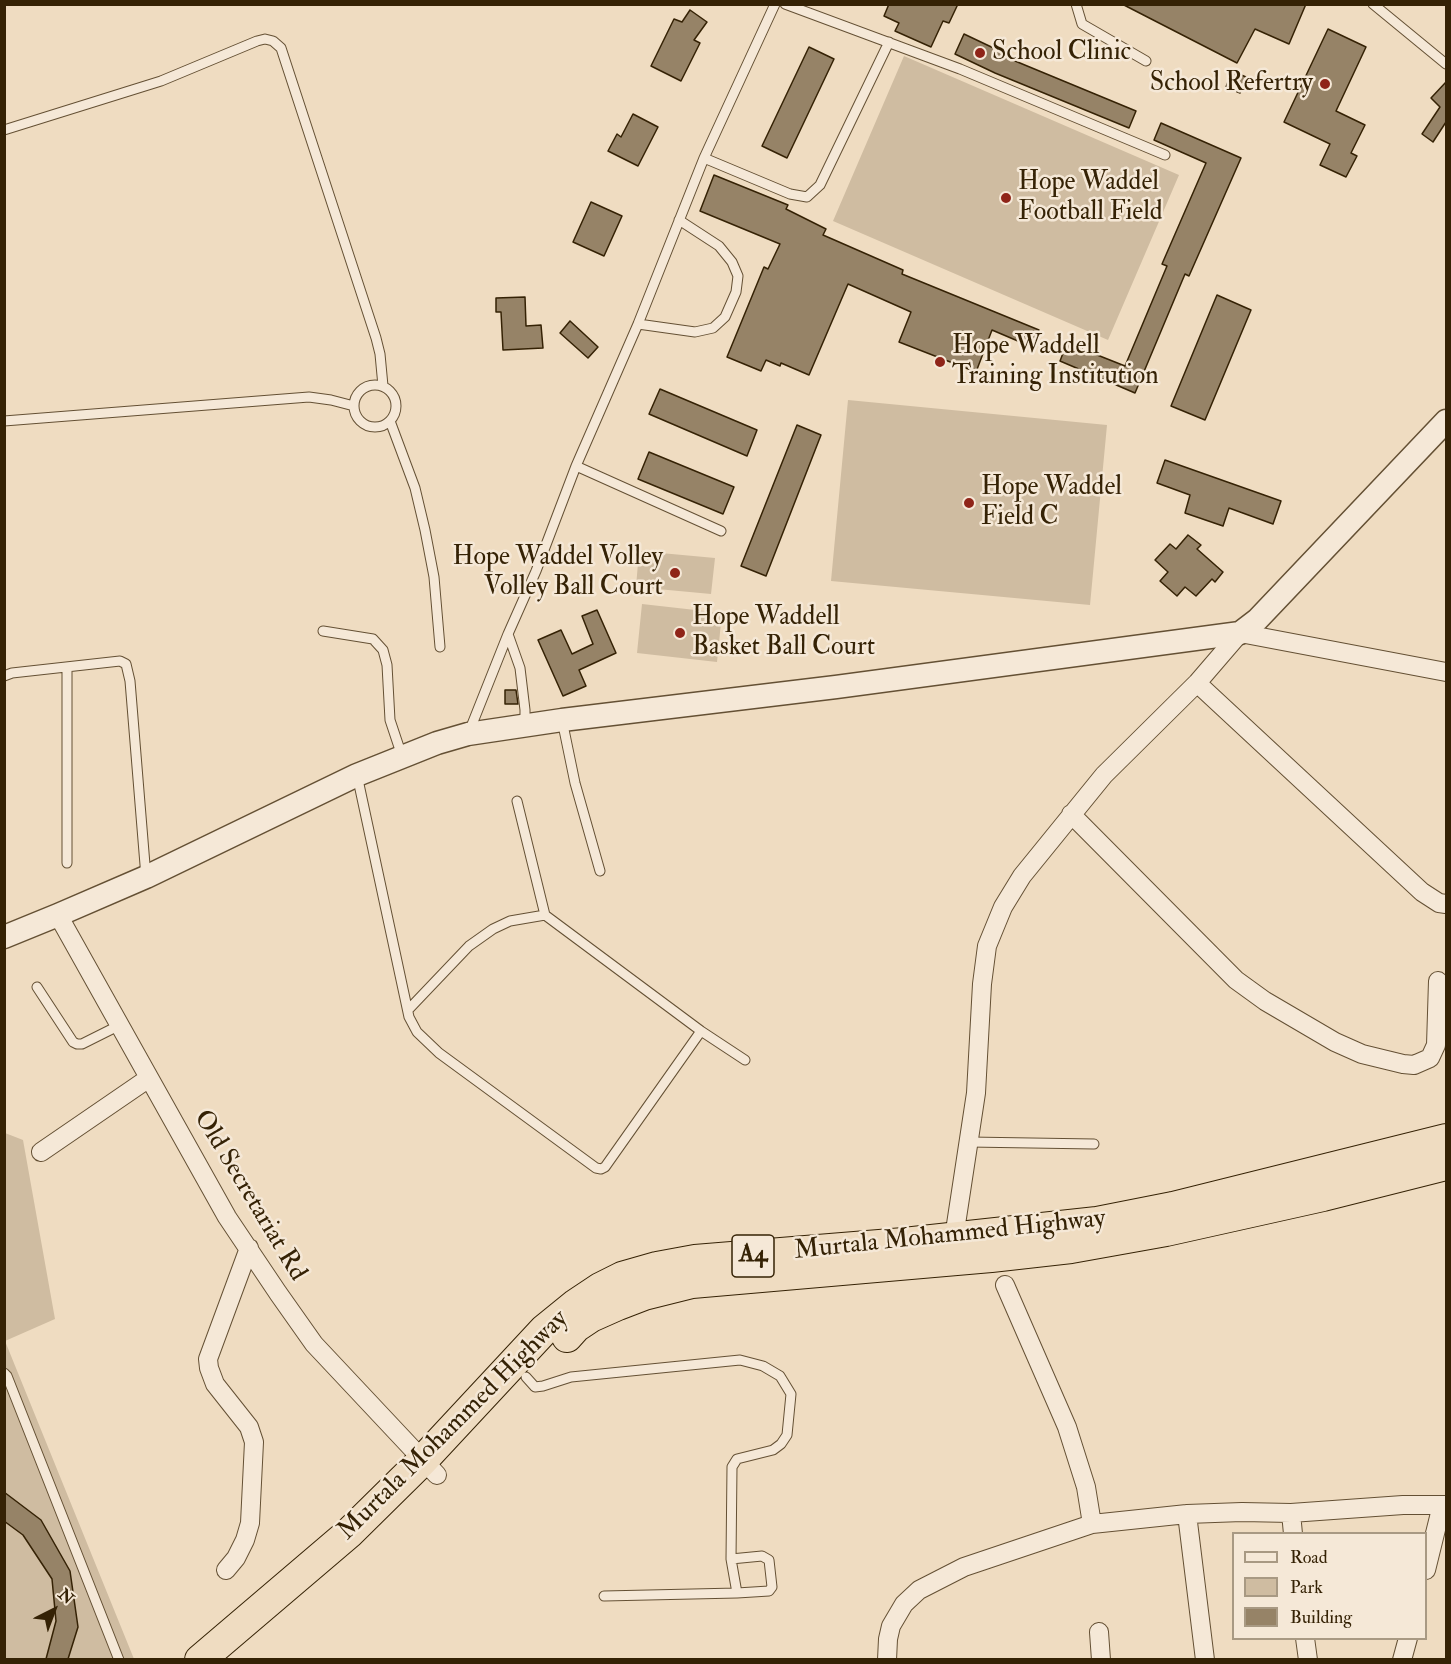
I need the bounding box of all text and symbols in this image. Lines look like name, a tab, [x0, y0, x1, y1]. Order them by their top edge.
place label: School Clinic	[992, 37, 1131, 69]
marker: School Clinic	[973, 46, 987, 60]
place label: School Refertry	[1150, 68, 1313, 100]
marker: School Refertry	[1318, 77, 1332, 91]
place label: Hope Waddel Football Field	[1018, 167, 1163, 228]
marker: Hope Waddel Football Field	[999, 191, 1013, 205]
place label: Hope Waddell Training Institution	[952, 331, 1159, 392]
marker: Hope Waddell Training Institution	[933, 355, 947, 369]
place label: Hope Waddel Field C	[981, 472, 1122, 534]
marker: Hope Waddel Field C	[962, 496, 976, 510]
place label: Hope Waddel Volley Volley Ball Court	[452, 542, 663, 604]
marker: Hope Waddel Volley Volley Ball Court	[668, 566, 682, 580]
place label: Hope Waddell Basket Ball Court	[692, 602, 875, 664]
marker: Hope Waddell Basket Ball Court	[673, 626, 687, 640]
street label: Old Secretariat Rd	[186, 1105, 312, 1287]
street label: Murtala Mohammed Highway	[793, 1204, 1107, 1268]
road number: A4	[732, 1235, 774, 1277]
street label: Murtala Mohammed Highway	[332, 1304, 576, 1548]
legend	[1232, 1532, 1427, 1640]
text: Road	[1290, 1546, 1328, 1569]
text: Park	[1290, 1576, 1323, 1599]
north arrow	[24, 1580, 84, 1640]
text: N	[54, 1584, 78, 1609]
text: Building	[1290, 1606, 1352, 1629]

